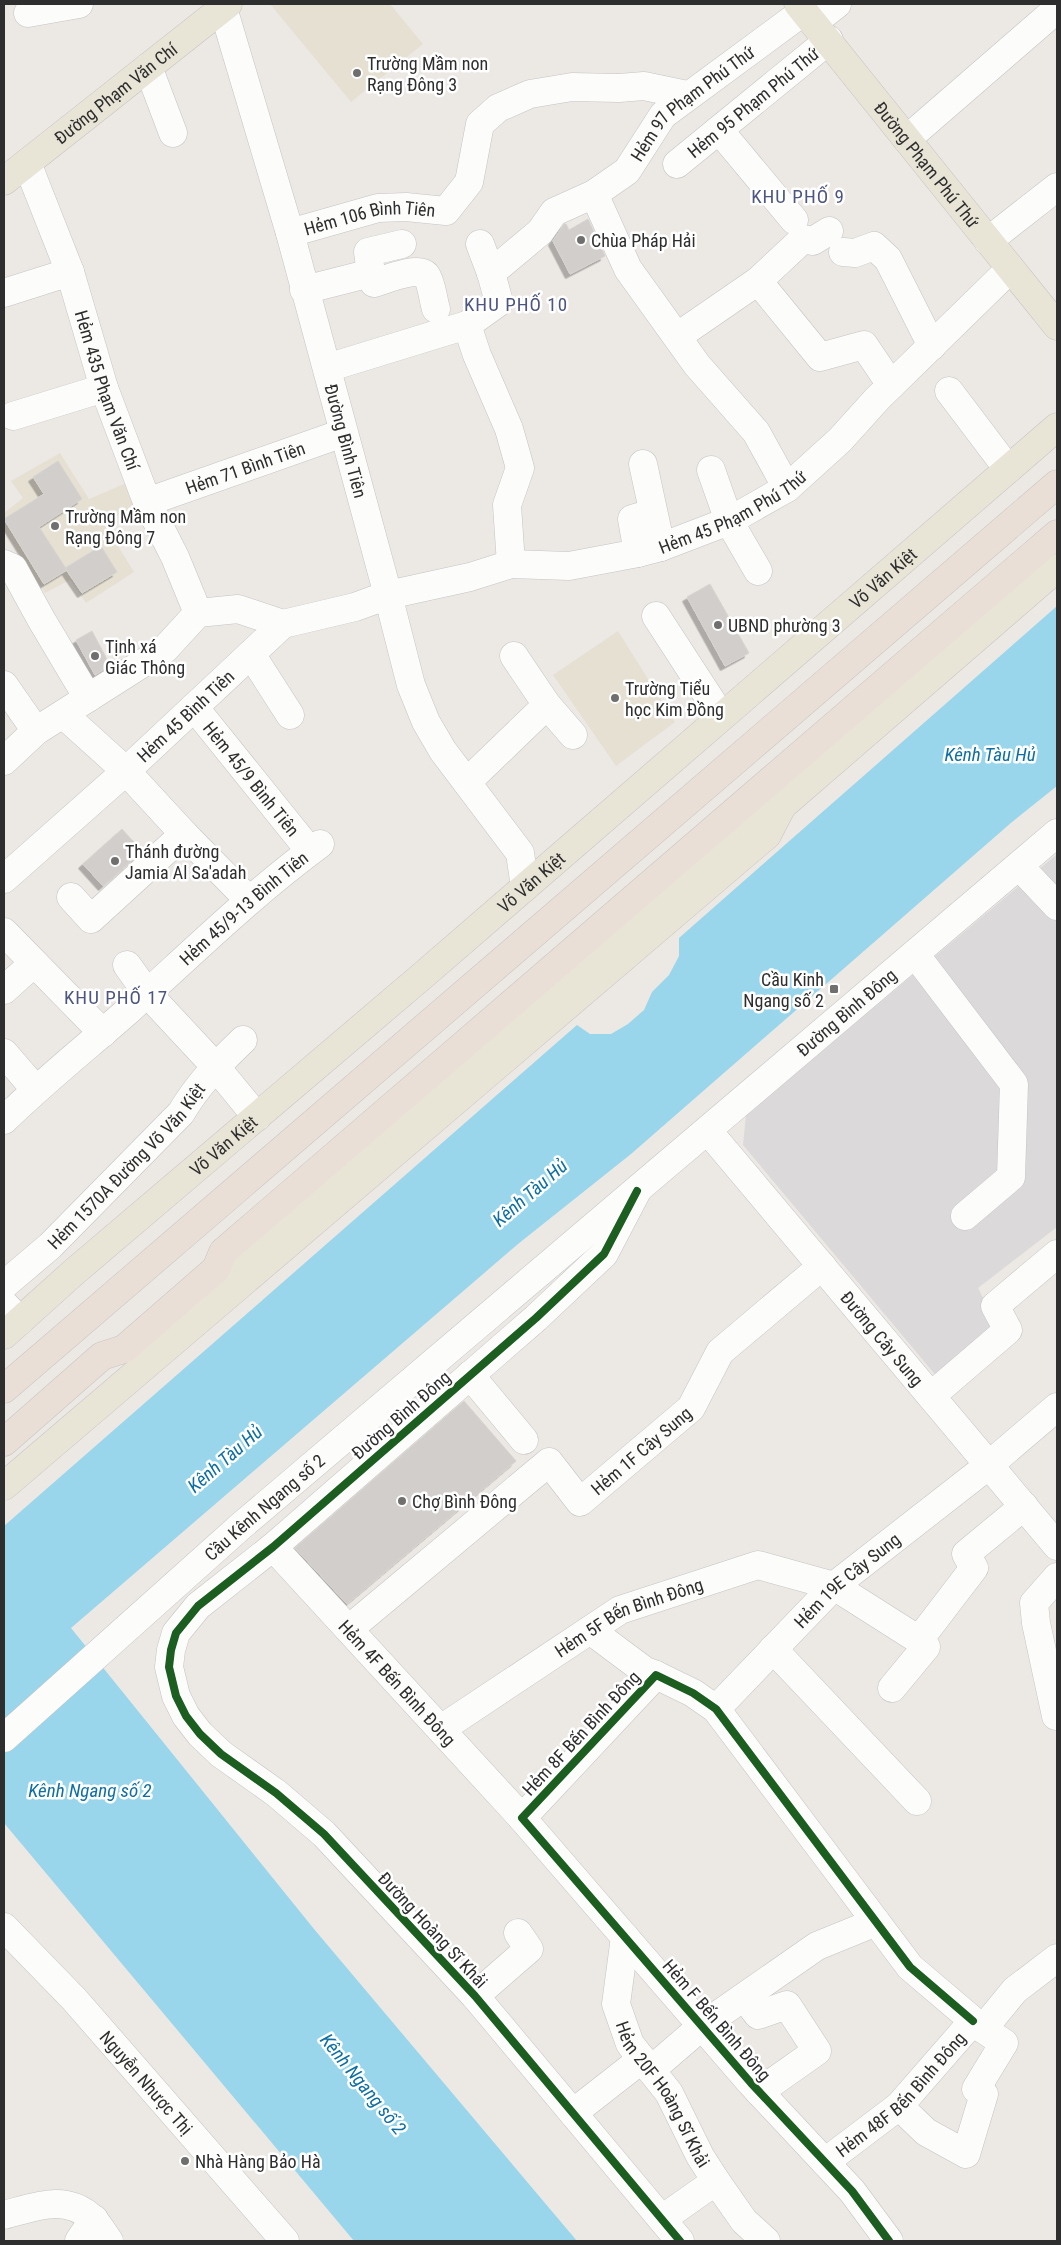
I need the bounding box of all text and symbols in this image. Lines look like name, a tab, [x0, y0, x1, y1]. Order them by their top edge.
street label: Đường Phạm Văn Chí	[50, 38, 182, 148]
street label: Hẻm 97 Phạm Phú Thứ	[626, 41, 758, 165]
street label: Hẻm 95 Phạm Phú Thứ	[683, 42, 823, 162]
place label: Trường Mầm non Rạng Đông 3	[367, 53, 488, 95]
marker: Trường Mầm non Rạng Đông 3	[351, 67, 363, 79]
street label: Đường Phạm Phú Thứ	[870, 97, 984, 232]
district label: KHU PHỐ 9	[751, 184, 845, 208]
street label: Hẻm 106 Bình Tiên	[302, 196, 436, 239]
place label: Chùa Pháp Hải	[591, 230, 696, 251]
marker: Chùa Pháp Hải	[575, 234, 587, 246]
district label: KHU PHỐ 10	[464, 292, 568, 316]
street label: Hẻm 435 Phạm Văn Chí	[71, 308, 145, 474]
street label: Đường Bình Tiên	[321, 381, 372, 500]
street label: Hẻm 71 Bình Tiên	[183, 437, 308, 498]
street label: Hẻm 45 Phạm Phú Thứ	[656, 465, 810, 557]
place label: Trường Mầm non Rạng Đông 7	[65, 506, 186, 548]
marker: Trường Mầm non Rạng Đông 7	[49, 520, 61, 532]
street label: Võ Văn Kiệt	[845, 543, 920, 612]
place label: UBND phường 3	[728, 615, 841, 636]
marker: UBND phường 3	[712, 619, 724, 631]
place label: Tịnh xá Giác Thông	[105, 636, 185, 678]
marker: Tịnh xá Giác Thông	[89, 650, 101, 662]
street label: Hẻm 45 Bình Tiên	[132, 665, 238, 766]
place label: Trường Tiểu học Kim Đồng	[625, 678, 724, 720]
marker: Trường Tiểu học Kim Đồng	[609, 692, 621, 704]
street label: Hẻm 45/9 Bình Tiên	[199, 717, 304, 840]
water label: Kênh Tàu Hủ	[944, 743, 1036, 766]
place label: Thánh đường Jamia Al Sa'adah	[125, 841, 246, 883]
street label: Hẻm 45/9-13 Bình Tiên	[175, 847, 312, 969]
street label: Võ Văn Kiệt	[493, 847, 569, 917]
marker: Thánh đường Jamia Al Sa'adah	[109, 855, 121, 867]
street label: Đường Bình Đông	[792, 964, 900, 1060]
place label: Cầu Kinh Ngang số 2	[743, 969, 824, 1011]
marker: Cầu Kinh Ngang số 2	[828, 983, 840, 995]
district label: KHU PHỐ 17	[64, 985, 168, 1009]
street label: Hẻm 1570A Đường Võ Văn Kiệt	[43, 1078, 209, 1253]
street label: Võ Văn Kiệt	[185, 1111, 261, 1180]
water label: Kênh Tàu Hủ	[488, 1154, 572, 1232]
street label: Đường Cây Sung	[837, 1287, 928, 1390]
street label: Đường Bình Đông	[347, 1366, 455, 1464]
street label: Hẻm 1F Cây Sung	[586, 1402, 695, 1499]
water label: Kênh Tàu Hủ	[183, 1420, 267, 1498]
street label: Cầu Kênh Ngang số 2	[200, 1449, 329, 1564]
place label: Chợ Bình Đông	[412, 1491, 517, 1512]
marker: Chợ Bình Đông	[396, 1495, 408, 1507]
street label: Hẻm 19E Cây Sung	[789, 1528, 904, 1632]
street label: Hẻm 5F Bến Bình Đông	[551, 1573, 706, 1661]
street label: Hẻm 4F Bến Bình Đông	[335, 1615, 460, 1750]
street label: Hẻm 8F Bến Bình Đông	[518, 1666, 644, 1800]
water label: Kênh Ngang số 2	[28, 1779, 152, 1802]
street label: Đường Hoàng Sĩ Khải	[374, 1868, 492, 1992]
street label: Hẻm F Bến Bình Đông	[659, 1955, 775, 2085]
street label: Hẻm 20F Hoàng Sĩ Khải	[612, 2018, 715, 2171]
street label: Nguyễn Nhược Thị	[96, 2026, 197, 2138]
street label: Hẻm 48F Bến Bình Đông	[831, 2027, 969, 2161]
water label: Kênh Ngang số 2	[315, 2029, 411, 2139]
place label: Nhà Hàng Bảo Hà	[195, 2151, 321, 2172]
marker: Nhà Hàng Bảo Hà	[179, 2155, 191, 2167]

